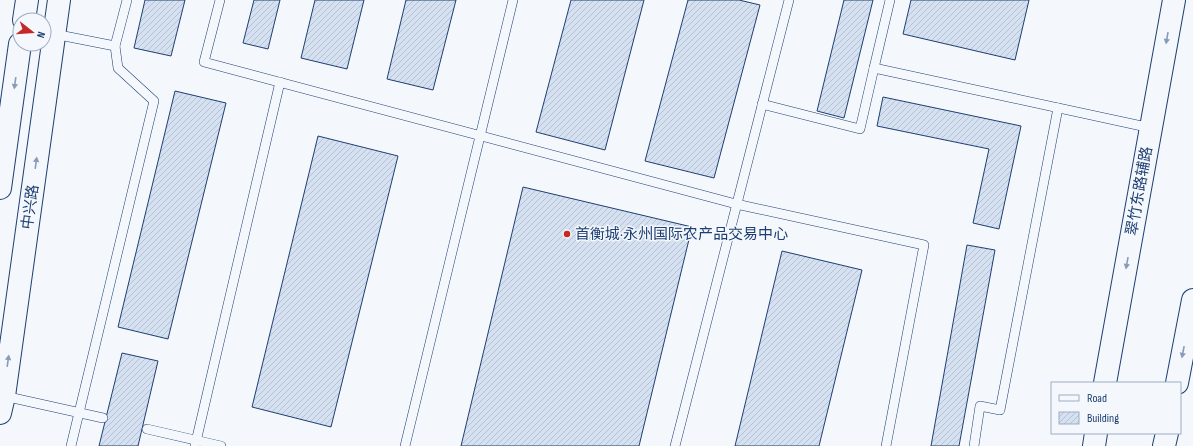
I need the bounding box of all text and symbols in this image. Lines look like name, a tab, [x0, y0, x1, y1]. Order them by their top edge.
north arrow	[12, 12, 52, 52]
text: N	[34, 30, 48, 40]
one-way arrow	[1164, 32, 1170, 44]
one-way arrow	[12, 77, 18, 89]
street label: 翠竹东路辅路	[1122, 145, 1157, 237]
one-way arrow	[33, 157, 39, 169]
street label: 中兴路	[18, 183, 43, 231]
place label: 首衡城·永州国际农产品交易中心	[575, 225, 788, 244]
marker: 首衡城·永州国际农产品交易中心	[562, 229, 572, 239]
one-way arrow	[1123, 257, 1129, 269]
one-way arrow	[1179, 345, 1185, 358]
one-way arrow	[5, 355, 11, 367]
legend	[1051, 382, 1181, 434]
text: Road	[1087, 391, 1107, 406]
text: Building	[1087, 411, 1119, 426]

